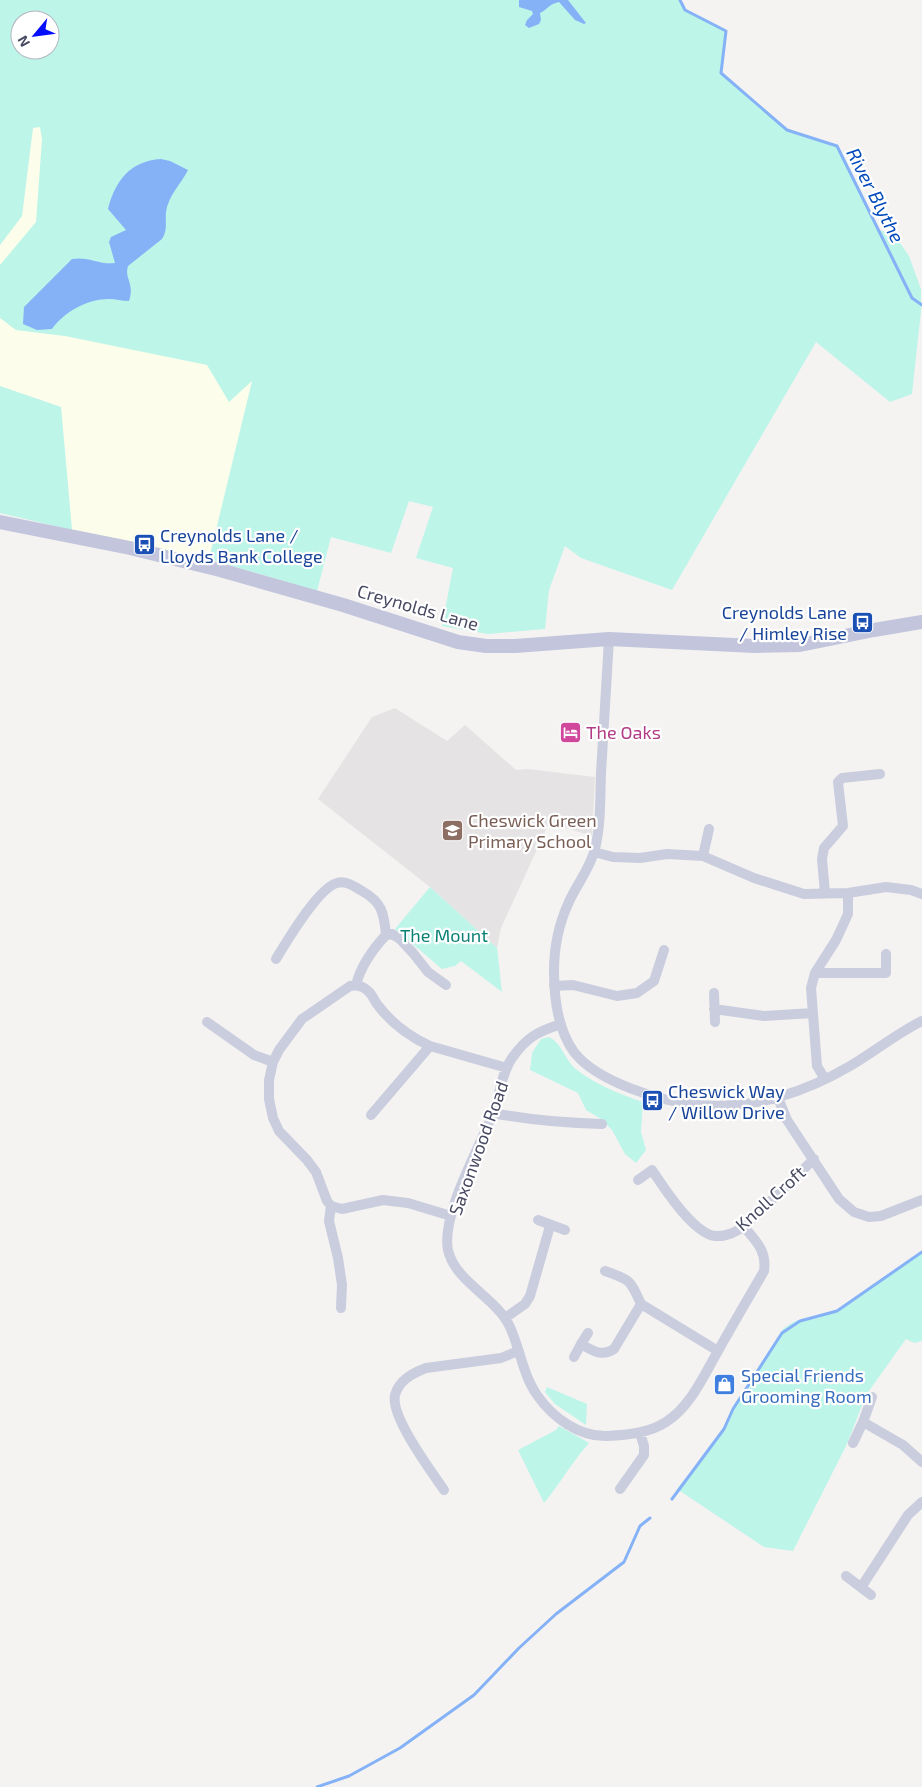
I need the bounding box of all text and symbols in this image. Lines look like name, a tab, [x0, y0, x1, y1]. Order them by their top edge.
north arrow	[10, 10, 60, 60]
text: N	[13, 33, 33, 50]
water label: River Blythe	[841, 144, 910, 247]
place label: Creynolds Lane / Lloyds Bank College	[160, 524, 323, 567]
bus stop icon: Creynolds Lane / Lloyds Bank College	[132, 533, 156, 557]
street label: Creynolds Lane	[355, 579, 481, 635]
place label: Creynolds Lane / Himley Rise	[722, 601, 847, 644]
bus stop icon: Creynolds Lane / Himley Rise	[851, 610, 875, 634]
hotel icon: The Oaks	[558, 720, 582, 744]
place label: The Oaks	[586, 721, 661, 743]
place label: Cheswick Green Primary School	[468, 809, 597, 852]
school or university icon: Cheswick Green Primary School	[440, 818, 464, 842]
park label: The Mount	[400, 924, 488, 946]
street label: Saxonwood Road	[444, 1078, 512, 1218]
place label: Cheswick Way / Willow Drive	[668, 1080, 785, 1123]
bus stop icon: Cheswick Way / Willow Drive	[640, 1089, 664, 1113]
street label: Knoll Croft	[730, 1161, 810, 1235]
place label: Special Friends Grooming Room	[741, 1364, 872, 1407]
shop icon: Special Friends Grooming Room	[713, 1373, 737, 1397]

